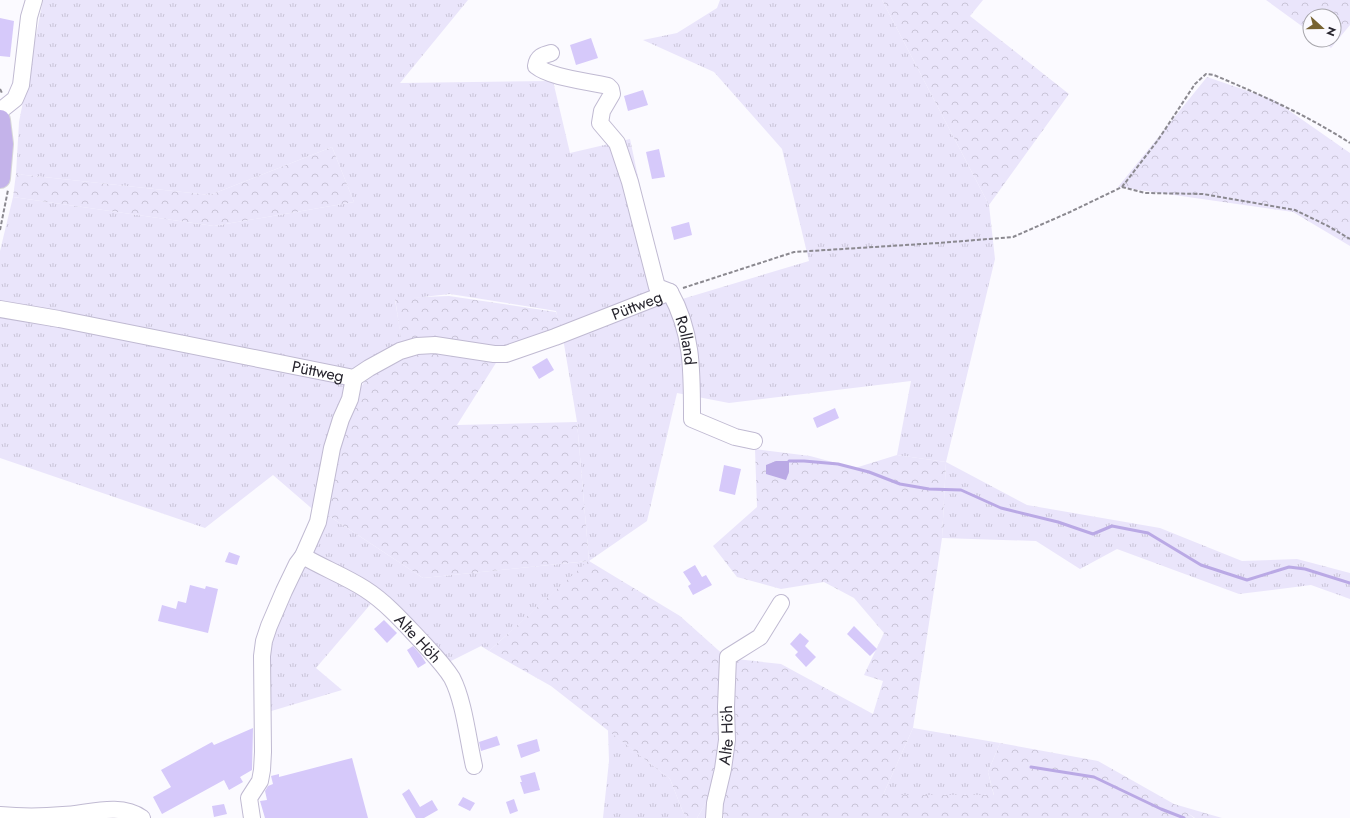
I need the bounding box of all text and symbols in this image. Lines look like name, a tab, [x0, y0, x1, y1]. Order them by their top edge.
north arrow	[1302, 8, 1342, 48]
text: N	[1322, 25, 1340, 39]
street label: Püttweg	[608, 285, 665, 325]
street label: Rolland	[670, 312, 702, 366]
street label: Püttweg	[290, 354, 346, 387]
street label: Alte Höh	[390, 608, 447, 668]
street label: Alte Höh	[712, 705, 739, 766]

